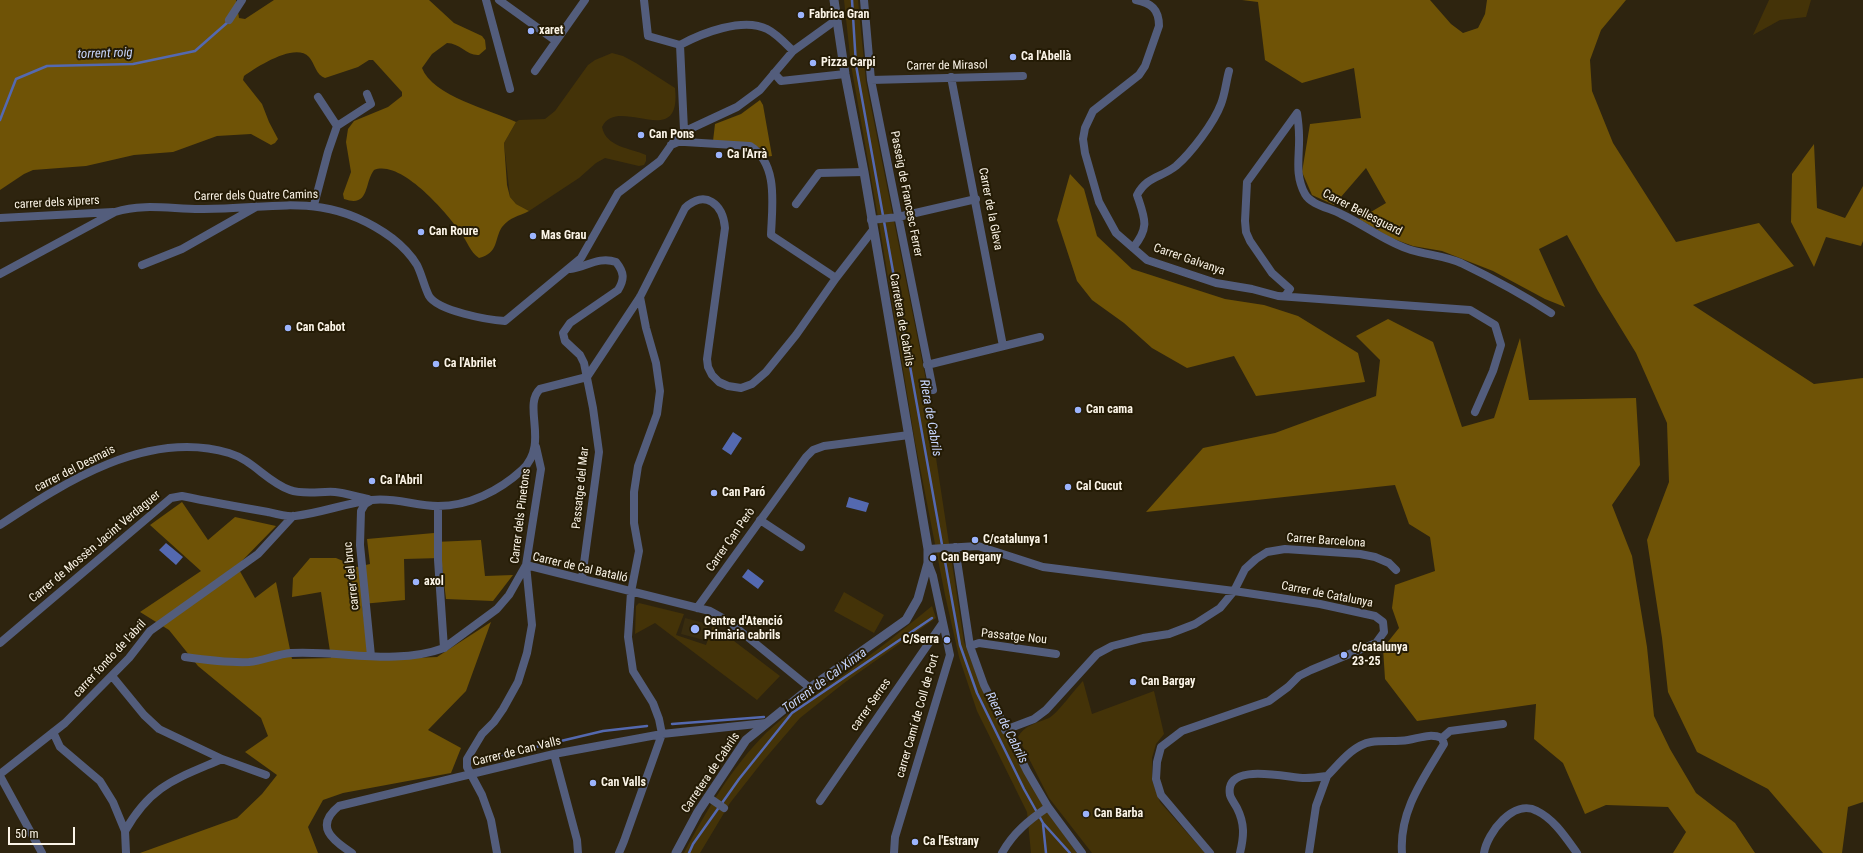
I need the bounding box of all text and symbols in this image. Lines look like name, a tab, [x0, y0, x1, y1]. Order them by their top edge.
place label: Fabrica Gran	[809, 8, 869, 22]
marker: Fabrica Gran	[796, 10, 806, 20]
place label: xaret	[539, 24, 563, 38]
marker: xaret	[526, 26, 536, 36]
water label: torrent roig	[77, 45, 133, 63]
place label: Ca l'Abellà	[1021, 50, 1071, 64]
marker: Ca l'Abellà	[1008, 52, 1018, 62]
place label: Pizza Carpi	[821, 56, 876, 70]
marker: Pizza Carpi	[808, 58, 818, 68]
street label: Carrer de Mirasol	[906, 58, 988, 74]
place label: Can Pons	[649, 128, 694, 142]
marker: Can Pons	[636, 130, 646, 140]
street label: Passeig de Francesc Ferrer	[887, 130, 925, 258]
place label: Ca l'Arrà	[727, 148, 767, 162]
marker: Ca l'Arrà	[714, 150, 724, 160]
street label: Carrer de la Gleva	[975, 167, 1005, 251]
street label: Carrer Bellesguard	[1320, 187, 1404, 239]
street label: Carrer dels Quatre Camins	[194, 188, 318, 204]
street label: carrer dels xiprers	[14, 194, 100, 212]
place label: Can Roure	[429, 225, 478, 239]
marker: Can Roure	[416, 227, 426, 237]
place label: Mas Grau	[541, 229, 586, 243]
marker: Mas Grau	[528, 231, 538, 241]
street label: Carrer Galvanya	[1151, 241, 1227, 279]
street label: Carretera de Cabrils	[886, 273, 916, 367]
place label: Can Cabot	[296, 321, 345, 335]
marker: Can Cabot	[283, 323, 293, 333]
place label: Ca l'Abrilet	[444, 357, 496, 371]
marker: Ca l'Abrilet	[431, 359, 441, 369]
water label: Riera de Cabrils	[916, 378, 944, 458]
place label: Can cama	[1086, 403, 1133, 417]
marker: Can cama	[1073, 405, 1083, 415]
street label: carrer del Desmais	[32, 442, 118, 496]
street label: Passatge del Mar	[570, 446, 592, 530]
street label: Carrer dels Pinetons	[508, 468, 534, 564]
place label: Ca l'Abril	[380, 474, 423, 488]
marker: Ca l'Abril	[367, 476, 377, 486]
place label: Cal Cucut	[1076, 480, 1122, 494]
marker: Cal Cucut	[1063, 482, 1073, 492]
place label: Can Paró	[722, 486, 765, 500]
street label: Carrer de Mossèn Jacint Verdaguer	[27, 488, 163, 606]
marker: Can Paró	[709, 488, 719, 498]
street label: Carrer Can Però	[704, 505, 758, 575]
street label: Carrer Barcelona	[1286, 531, 1366, 551]
place label: C/catalunya 1	[983, 533, 1049, 547]
marker: C/catalunya 1	[970, 535, 980, 545]
street label: carrer del bruc	[341, 541, 363, 611]
street label: Carrer de Cal Batalló	[531, 550, 629, 586]
place label: Can Bergany	[941, 551, 1001, 565]
marker: Can Bergany	[928, 553, 938, 563]
place label: axol	[424, 575, 444, 589]
marker: axol	[411, 577, 421, 587]
street label: Carrer de Catalunya	[1280, 579, 1374, 611]
place label: Centre d'Atenció Primària cabrils	[704, 615, 783, 643]
street label: carrer fondo de l'abril	[70, 617, 150, 701]
marker: Centre d'Atenció Primària cabrils	[689, 623, 701, 635]
street label: Passatge Nou	[980, 626, 1048, 648]
place label: C/Serra	[903, 633, 939, 647]
marker: C/Serra	[942, 635, 952, 645]
place label: c/catalunya 23-25	[1352, 641, 1408, 669]
water label: Torrent de Cal Xinxa	[780, 645, 870, 717]
marker: c/catalunya 23-25	[1339, 650, 1349, 660]
street label: carrer Camí de Coll de Port	[894, 653, 942, 779]
place label: Can Bargay	[1141, 675, 1195, 689]
street label: carrer Serres	[848, 676, 894, 734]
marker: Can Bargay	[1128, 677, 1138, 687]
water label: Riera de Cabrils	[981, 690, 1031, 766]
street label: Carretera de Cabrils	[679, 730, 743, 816]
street label: Carrer de Can Valls	[471, 734, 563, 770]
place label: Can Valls	[601, 776, 646, 790]
marker: Can Valls	[588, 778, 598, 788]
place label: Can Barba	[1094, 807, 1143, 821]
marker: Can Barba	[1081, 809, 1091, 819]
scale bar	[10, 819, 77, 845]
text: 50 m	[15, 827, 39, 841]
place label: Ca l'Estrany	[923, 835, 979, 849]
marker: Ca l'Estrany	[910, 837, 920, 847]

